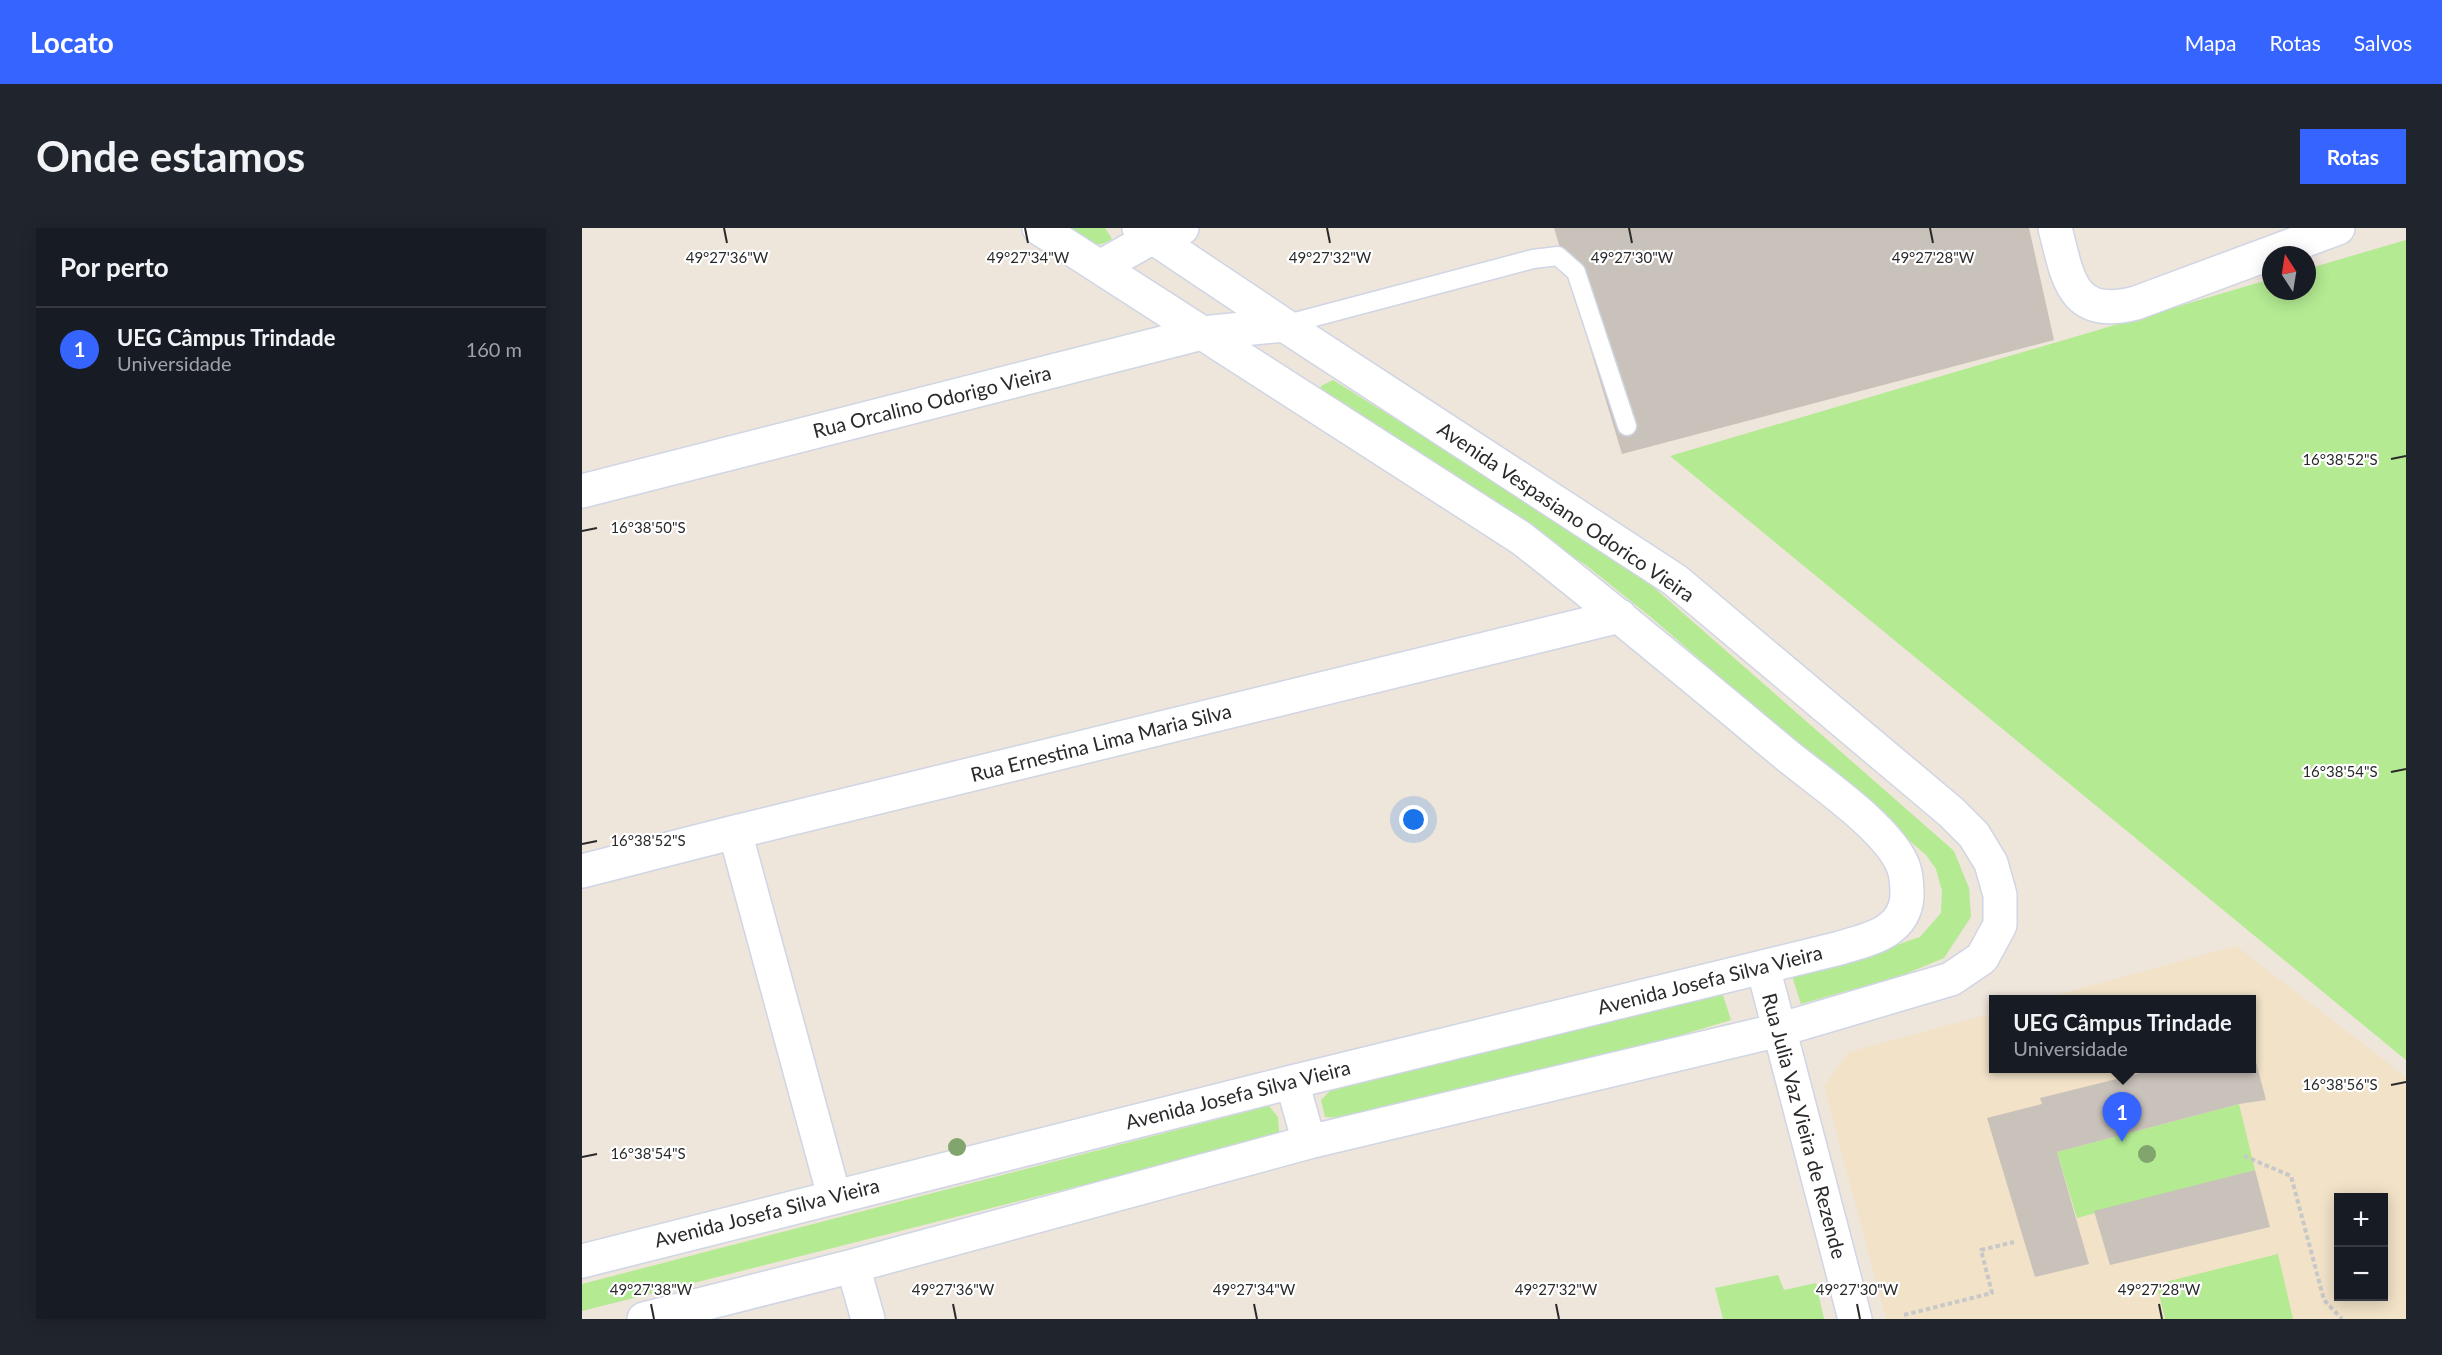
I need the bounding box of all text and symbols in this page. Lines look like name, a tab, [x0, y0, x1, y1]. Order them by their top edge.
text: Locato	[30, 25, 114, 59]
text: Mapa	[2185, 30, 2237, 55]
text: Rotas	[2270, 30, 2321, 55]
text: Salvos	[2354, 30, 2412, 55]
button: Rotas	[2300, 129, 2406, 184]
text: Onde estamos	[36, 131, 305, 181]
north arrow	[2262, 246, 2316, 300]
text: 49°27'36"W	[686, 248, 769, 266]
text: 49°27'34"W	[987, 248, 1070, 266]
text: 49°27'32"W	[1289, 248, 1372, 266]
text: 49°27'30"W	[1591, 248, 1674, 266]
text: 49°27'28"W	[1892, 248, 1975, 266]
text: Por perto	[60, 251, 169, 283]
text: UEG Câmpus Trindade	[117, 324, 335, 351]
text: 1	[74, 337, 85, 361]
text: 160 m	[466, 337, 522, 361]
text: Universidade	[117, 351, 232, 375]
street label: Rua Orcalino Odorigo Vieira	[810, 360, 1053, 442]
street label: Avenida Vespasiano Odorico Vieira	[1434, 416, 1700, 606]
text: 16°38'52"S	[2302, 450, 2378, 468]
text: 16°38'50"S	[610, 518, 686, 536]
street label: Rua Ernestina Lima Maria Silva	[968, 698, 1234, 786]
text: 16°38'54"S	[2302, 762, 2378, 780]
your location	[1399, 805, 1428, 834]
text: 16°38'52"S	[610, 831, 686, 849]
street label: Avenida Josefa Silva Vieira	[1595, 939, 1825, 1019]
street label: Rua Julia Vaz Vieira de Rezende	[1758, 990, 1852, 1261]
popup	[1989, 995, 2256, 1073]
text: UEG Câmpus Trindade	[2013, 1009, 2232, 1036]
text: Universidade	[2013, 1036, 2128, 1060]
street label: Avenida Josefa Silva Vieira	[1123, 1054, 1353, 1134]
text: 16°38'56"S	[2302, 1075, 2378, 1093]
pin: 1	[2102, 1092, 2142, 1142]
text: 16°38'54"S	[610, 1144, 686, 1162]
street label: Avenida Josefa Silva Vieira	[652, 1172, 882, 1252]
map controls	[2334, 1193, 2388, 1301]
button: +	[2334, 1193, 2388, 1247]
button: −	[2334, 1247, 2388, 1301]
text: 49°27'38"W	[610, 1280, 693, 1298]
text: 49°27'36"W	[912, 1280, 995, 1298]
text: 49°27'34"W	[1213, 1280, 1296, 1298]
text: 49°27'32"W	[1515, 1280, 1598, 1298]
text: 49°27'30"W	[1816, 1280, 1899, 1298]
text: 49°27'28"W	[2118, 1280, 2201, 1298]

